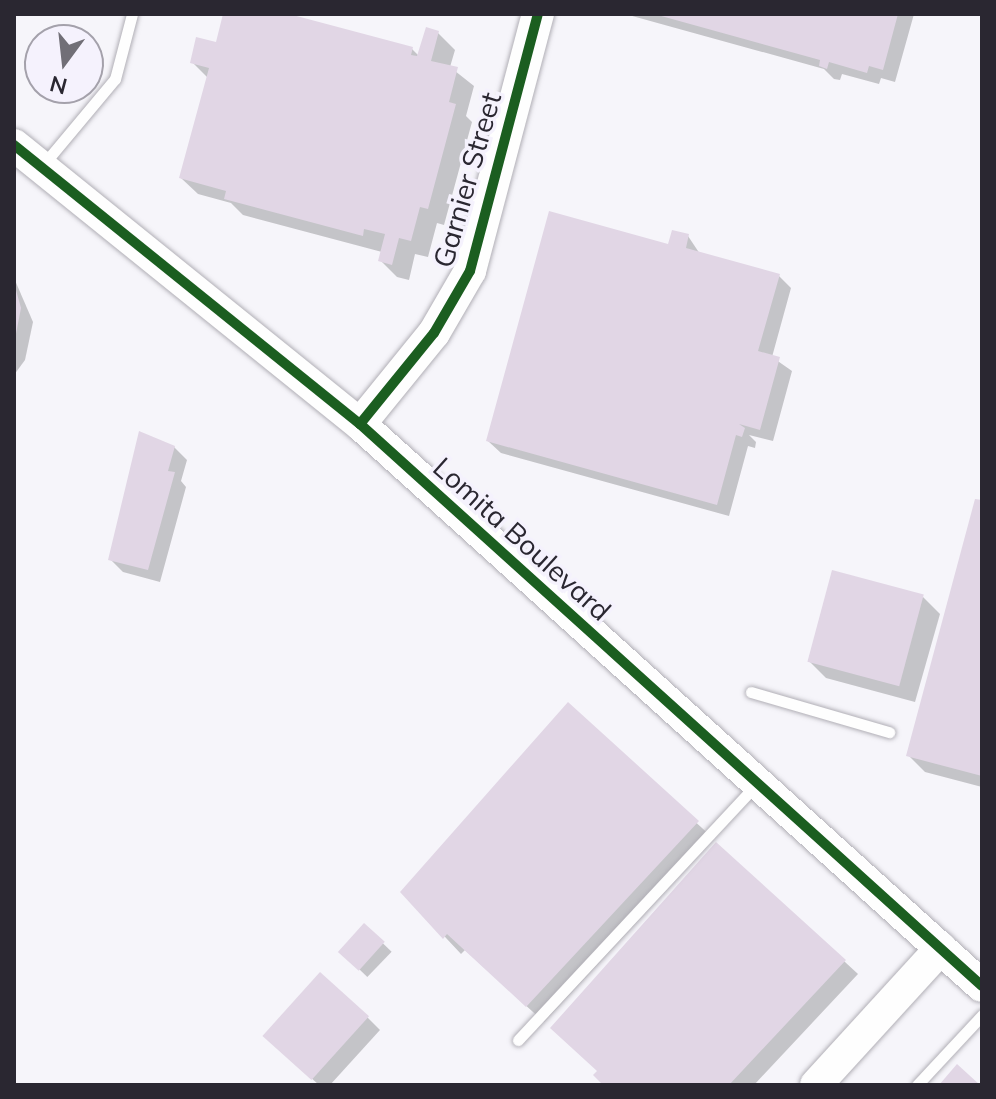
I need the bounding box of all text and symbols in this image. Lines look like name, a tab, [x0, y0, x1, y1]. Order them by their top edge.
north arrow	[24, 24, 104, 104]
text: N	[47, 70, 70, 101]
street label: Garnier Street	[426, 89, 508, 271]
street label: Lomita Boulevard	[426, 450, 618, 628]

